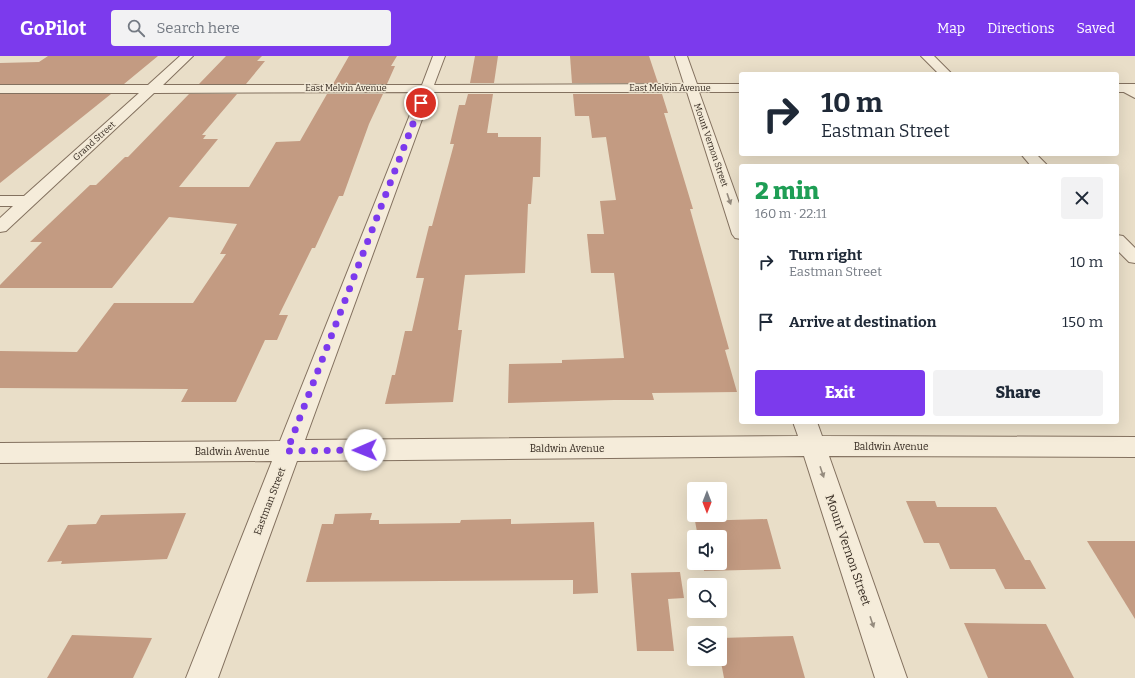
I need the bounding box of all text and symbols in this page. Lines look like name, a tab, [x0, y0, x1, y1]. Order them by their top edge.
search box	[111, 10, 391, 46]
text: GoPilot	[20, 17, 87, 40]
icon: search	[125, 17, 147, 39]
text: Search here	[157, 19, 240, 37]
text: Map	[937, 20, 965, 37]
text: Directions	[987, 20, 1055, 37]
text: Saved	[1077, 20, 1115, 37]
street label: East Melvin Avenue	[305, 83, 387, 93]
street label: East Melvin Avenue	[629, 83, 711, 93]
pin	[404, 86, 438, 120]
text: 10 m	[821, 86, 883, 119]
icon: right	[755, 88, 807, 140]
icon: arrive	[410, 92, 432, 114]
street label: Mount Vernon Street	[692, 102, 730, 189]
street label: Grand Street	[71, 119, 118, 163]
text: Eastman Street	[821, 120, 950, 142]
text: 2 min	[755, 177, 819, 205]
button: close	[1061, 177, 1103, 219]
one-way arrow	[727, 194, 733, 206]
text: 160 m · 22:11	[755, 206, 827, 221]
text: Turn right	[789, 246, 862, 264]
icon: right	[755, 251, 777, 273]
text: 10 m	[1070, 253, 1103, 271]
text: Eastman Street	[789, 264, 882, 279]
icon: arrive	[755, 311, 777, 333]
text: Arrive at destination	[789, 313, 936, 331]
text: 150 m	[1062, 313, 1103, 331]
button: Exit	[755, 370, 925, 416]
button: Share	[933, 370, 1103, 416]
position arrow	[344, 429, 386, 471]
street label: Baldwin Avenue	[854, 441, 928, 453]
street label: Baldwin Avenue	[530, 443, 604, 455]
street label: Baldwin Avenue	[195, 446, 269, 458]
street label: Eastman Street	[252, 465, 288, 537]
one-way arrow	[819, 467, 825, 479]
north arrow	[687, 482, 727, 522]
map controls	[687, 482, 727, 666]
street label: Mount Vernon Street	[822, 493, 874, 608]
button: sound	[687, 530, 727, 570]
button: search	[687, 578, 727, 618]
one-way arrow	[870, 616, 876, 628]
button: layers	[687, 626, 727, 666]

